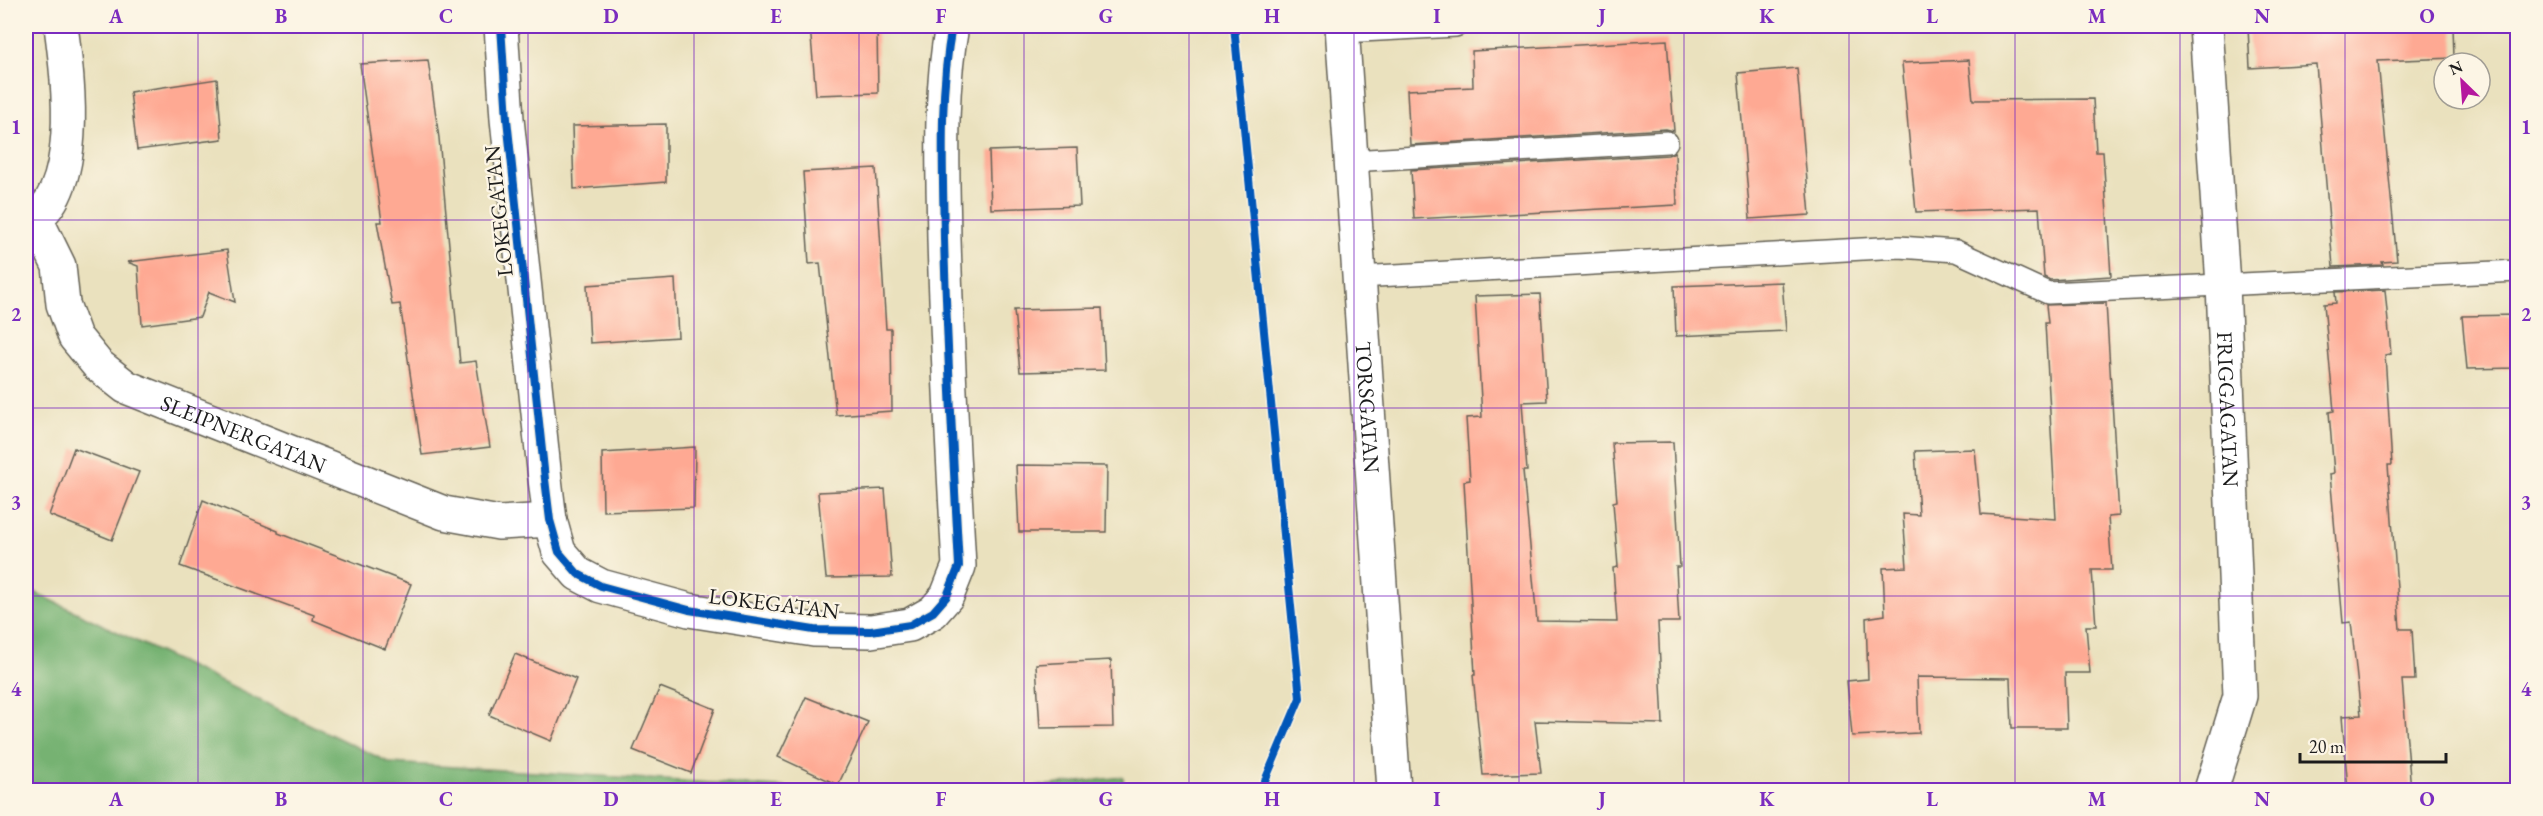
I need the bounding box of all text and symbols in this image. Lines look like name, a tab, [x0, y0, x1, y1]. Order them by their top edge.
text: A	[108, 3, 124, 29]
text: B	[275, 3, 287, 29]
text: C	[439, 3, 453, 29]
text: D	[603, 3, 619, 29]
text: E	[770, 3, 782, 29]
text: F	[936, 3, 947, 29]
text: G	[1099, 3, 1113, 29]
text: H	[1264, 3, 1280, 29]
text: I	[1433, 3, 1441, 29]
text: J	[1596, 3, 1606, 29]
text: K	[1759, 3, 1775, 29]
text: L	[1926, 3, 1938, 29]
text: M	[2088, 3, 2106, 29]
text: N	[2254, 3, 2270, 29]
text: O	[2419, 3, 2435, 29]
north arrow	[2432, 51, 2492, 111]
text: N	[2446, 56, 2466, 80]
text: 1	[11, 114, 21, 140]
text: 1	[2521, 114, 2531, 140]
street label: LOKEGATAN	[477, 143, 520, 278]
text: 2	[11, 301, 22, 327]
text: 2	[2521, 301, 2532, 327]
street label: FRIGGAGATAN	[2210, 331, 2245, 488]
street label: TORSGATAN	[1349, 340, 1386, 474]
street label: SLEIPNERGATAN	[157, 388, 331, 480]
text: 3	[11, 489, 21, 515]
text: 3	[2521, 489, 2531, 515]
street label: LOKEGATAN	[707, 581, 842, 626]
text: 4	[11, 676, 22, 702]
text: 4	[2521, 676, 2532, 702]
scale bar	[2300, 726, 2446, 764]
text: 20 m	[2309, 735, 2344, 758]
text: A	[108, 786, 124, 812]
text: B	[275, 786, 287, 812]
text: C	[439, 786, 453, 812]
text: D	[603, 786, 619, 812]
text: E	[770, 786, 782, 812]
text: F	[936, 786, 947, 812]
text: G	[1099, 786, 1113, 812]
text: H	[1264, 786, 1280, 812]
text: I	[1433, 786, 1441, 812]
text: J	[1596, 786, 1606, 812]
text: K	[1759, 786, 1775, 812]
text: L	[1926, 786, 1938, 812]
text: M	[2088, 786, 2106, 812]
text: N	[2254, 786, 2270, 812]
text: O	[2419, 786, 2435, 812]

